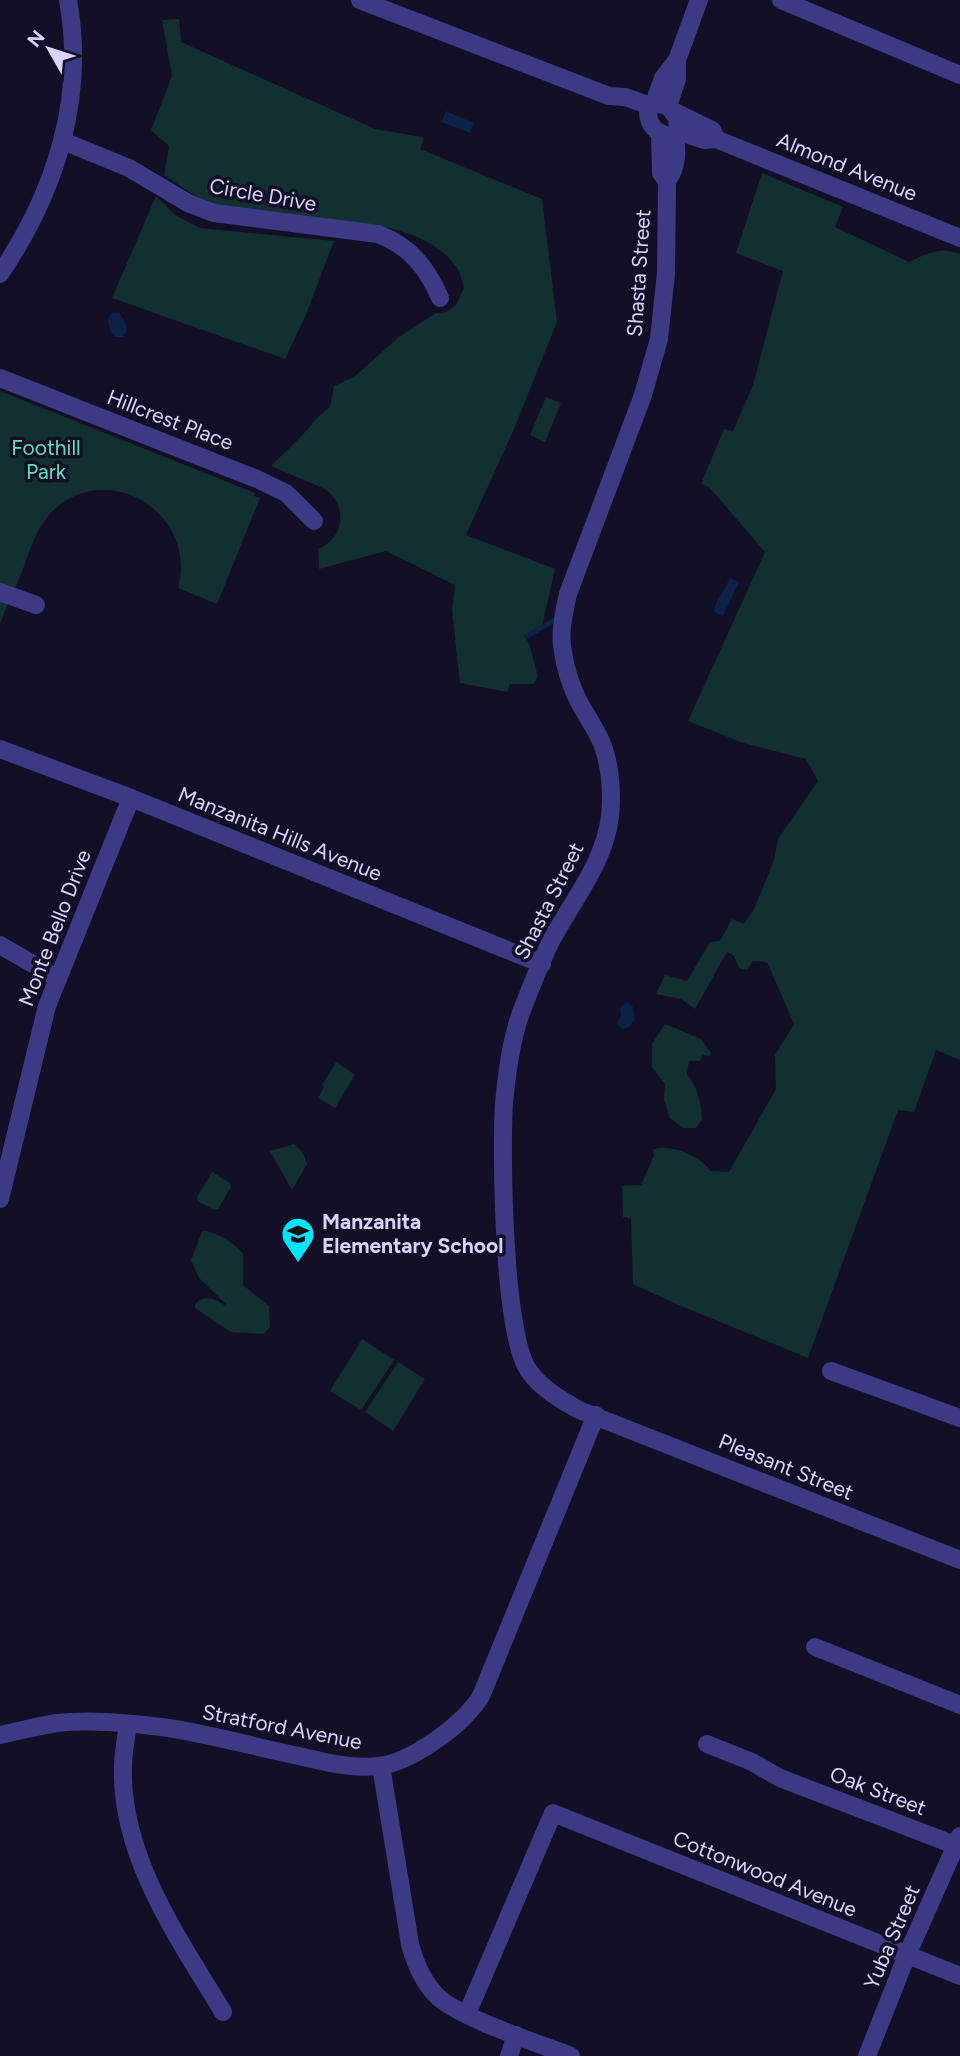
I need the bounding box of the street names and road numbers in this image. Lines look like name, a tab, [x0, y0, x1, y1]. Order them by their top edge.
street label: Almond Avenue	[773, 127, 921, 206]
street label: Circle Drive	[208, 173, 319, 216]
street label: Shasta Street	[622, 208, 655, 338]
street label: Hillcrest Place	[104, 384, 237, 455]
street label: Manzanita Hills Avenue	[175, 781, 386, 886]
street label: Shasta Street	[508, 838, 589, 963]
street label: Monte Bello Drive	[13, 846, 96, 1010]
street label: Pleasant Street	[715, 1428, 857, 1505]
street label: Stratford Avenue	[200, 1699, 364, 1754]
street label: Oak Street	[826, 1761, 930, 1820]
street label: Cottonwood Avenue	[670, 1825, 861, 1922]
street label: Yuba Street	[858, 1881, 925, 1993]

